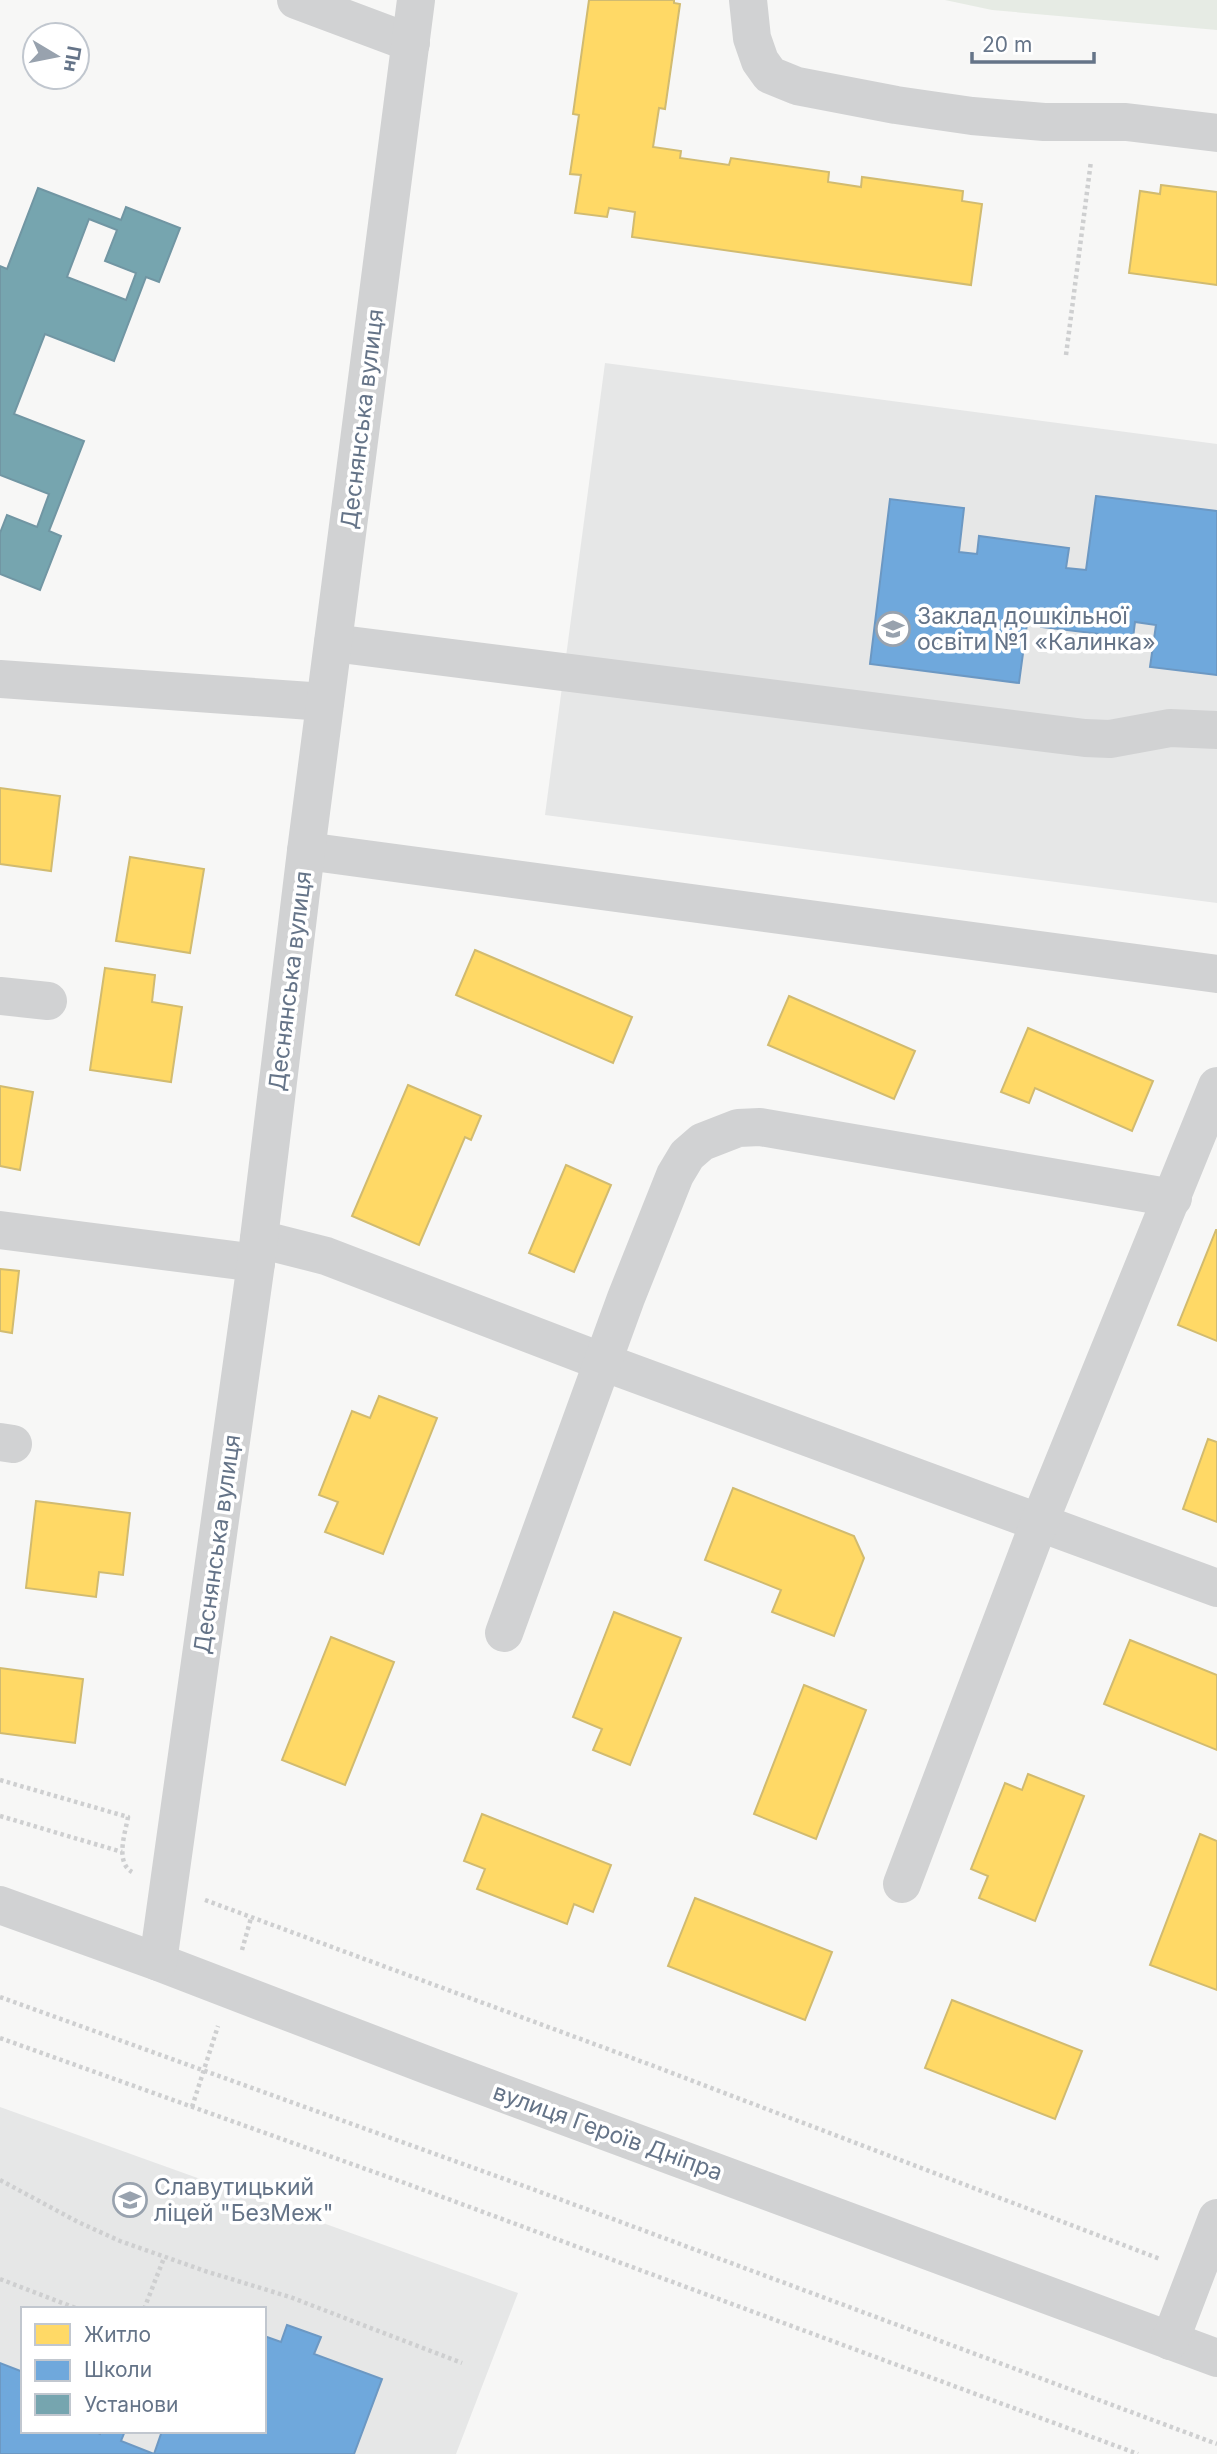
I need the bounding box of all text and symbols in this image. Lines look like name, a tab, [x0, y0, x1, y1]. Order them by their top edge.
north arrow	[21, 21, 91, 91]
scale bar	[972, 21, 1094, 65]
text: 20 m	[982, 32, 1032, 57]
text: Пн	[59, 44, 86, 74]
street label: Деснянська вулиця	[335, 307, 389, 531]
place label: Заклад дошкільної освіти №1 «Калинка»	[917, 602, 1156, 656]
school or university icon: Заклад дошкільної освіти №1 «Калинка»	[874, 610, 912, 648]
street label: Деснянська вулиця	[263, 869, 317, 1093]
street label: Деснянська вулиця	[188, 1432, 246, 1656]
street label: вулиця Героїв Дніпра	[489, 2077, 727, 2187]
place label: Славутицький ліцей "БезМеж"	[154, 2173, 333, 2227]
school or university icon: Славутицький ліцей "БезМеж"	[111, 2181, 149, 2219]
legend	[21, 2307, 266, 2433]
text: Житло	[84, 2322, 151, 2347]
text: Школи	[84, 2357, 152, 2382]
text: Установи	[84, 2392, 178, 2417]

